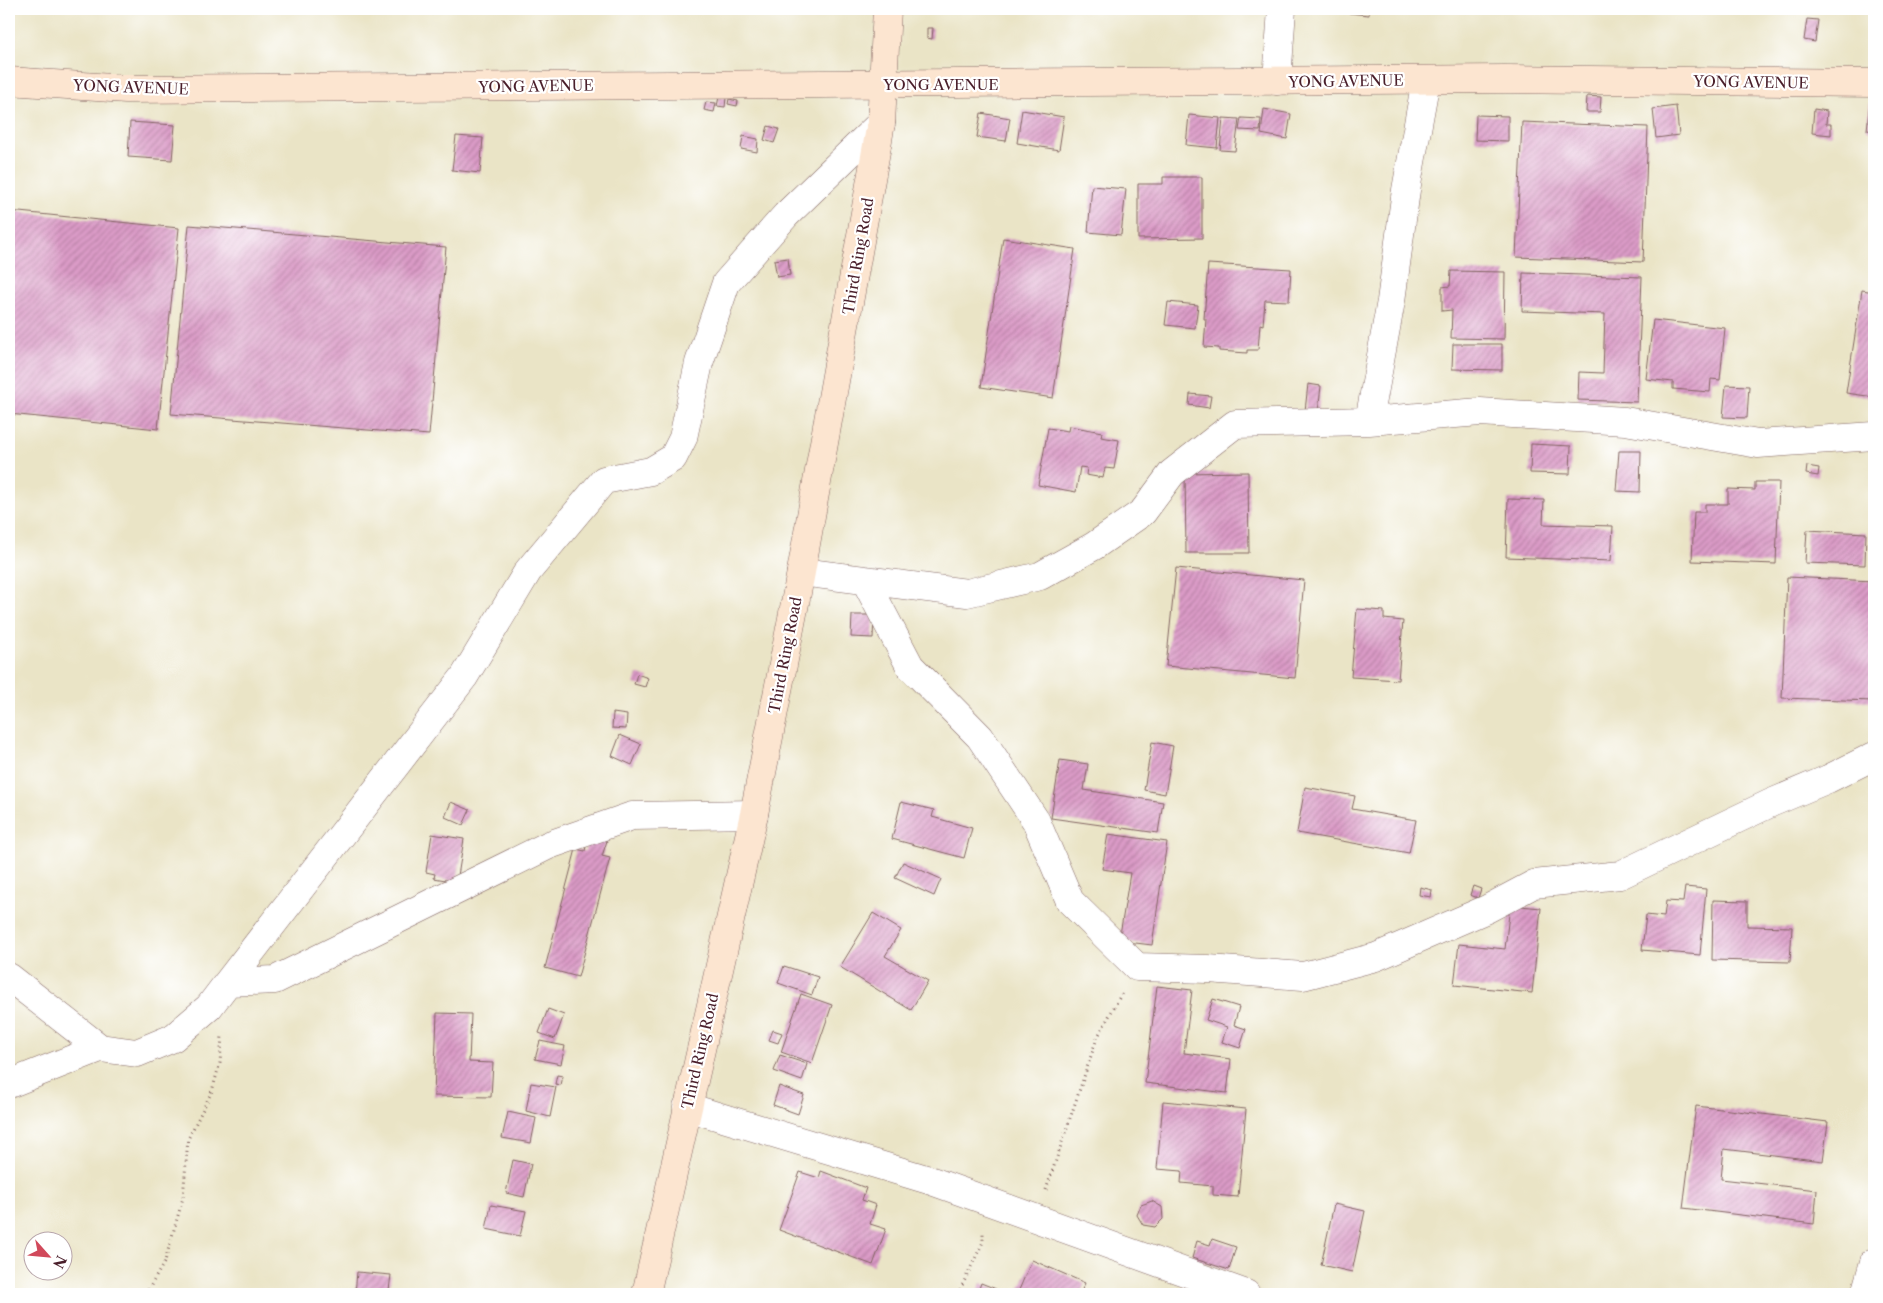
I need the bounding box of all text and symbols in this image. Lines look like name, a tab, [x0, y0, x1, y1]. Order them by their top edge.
street label: YONG AVENUE	[1287, 70, 1404, 92]
street label: YONG AVENUE	[1692, 71, 1809, 93]
street label: YONG AVENUE	[72, 75, 189, 99]
street label: YONG AVENUE	[477, 75, 594, 97]
street label: YONG AVENUE	[882, 75, 999, 94]
street label: Third Ring Road	[838, 196, 878, 316]
street label: Third Ring Road	[764, 595, 806, 715]
street label: Third Ring Road	[677, 991, 723, 1111]
north arrow	[22, 1230, 72, 1280]
text: N	[49, 1252, 70, 1271]

